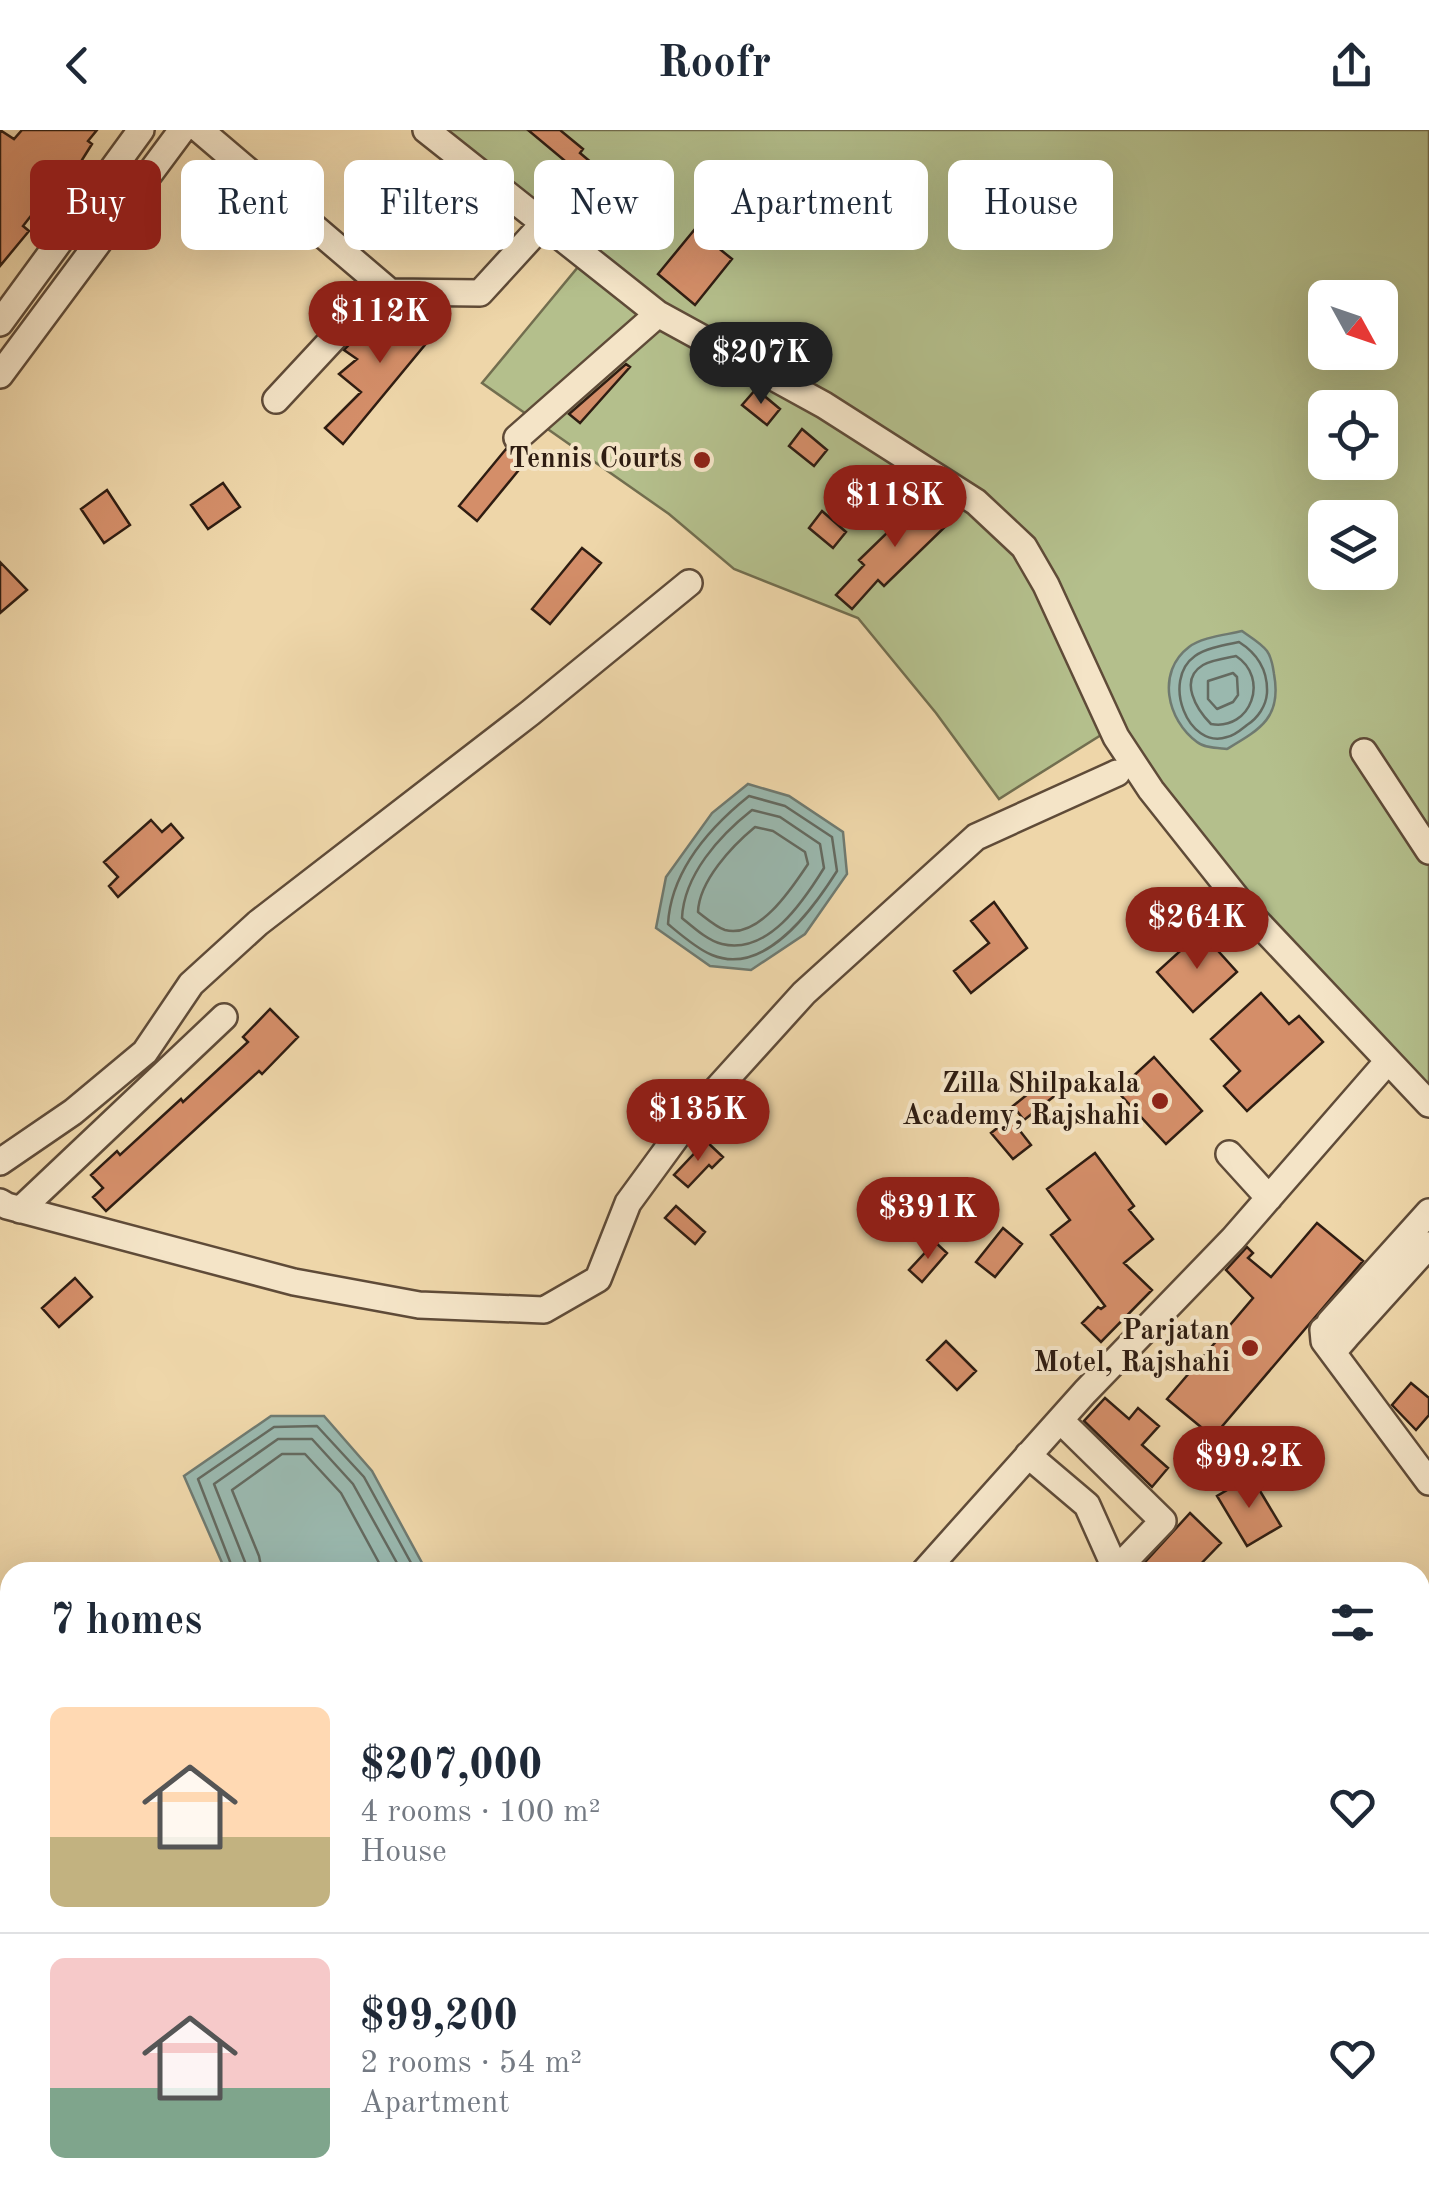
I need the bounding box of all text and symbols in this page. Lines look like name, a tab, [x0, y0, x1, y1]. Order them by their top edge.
icon: back	[50, 38, 105, 93]
icon: share	[1324, 38, 1379, 93]
text: Roofr	[658, 42, 771, 87]
chip: Buy	[30, 160, 161, 250]
chip: Rent	[181, 160, 324, 250]
chip: Filters	[344, 160, 514, 250]
chip: New	[534, 160, 674, 250]
chip: Apartment	[694, 160, 928, 250]
chip: House	[948, 160, 1113, 250]
north arrow	[1308, 280, 1398, 370]
map controls	[1308, 280, 1398, 590]
pin: $112K	[310, 281, 450, 366]
text: $112K	[331, 297, 429, 329]
pin: $207K	[691, 322, 831, 407]
text: $207K	[712, 338, 810, 370]
button: locate	[1308, 390, 1398, 480]
place label: Tennis Courts	[509, 446, 682, 474]
marker: Tennis Courts	[691, 449, 713, 471]
pin: $118K	[825, 465, 965, 550]
text: $118K	[846, 481, 944, 513]
button: layers	[1308, 500, 1398, 590]
pin: $264K	[1127, 887, 1267, 972]
text: $264K	[1148, 903, 1246, 935]
place label: Zilla Shilpakala Academy, Rajshahi	[902, 1071, 1140, 1131]
pin: $135K	[628, 1079, 768, 1164]
marker: Zilla Shilpakala Academy, Rajshahi	[1149, 1090, 1171, 1112]
text: $135K	[649, 1095, 747, 1127]
pin: $391K	[858, 1177, 998, 1262]
text: $391K	[879, 1193, 977, 1225]
place label: Parjatan Motel, Rajshahi	[1034, 1318, 1230, 1378]
marker: Parjatan Motel, Rajshahi	[1239, 1337, 1261, 1359]
pin: $99.2K	[1168, 1426, 1330, 1511]
text: $99.2K	[1195, 1442, 1303, 1474]
icon: filters	[1325, 1595, 1380, 1650]
text: 7 homes	[50, 1601, 202, 1643]
text: $207,000	[360, 1746, 542, 1788]
icon: home	[130, 1747, 250, 1867]
icon: heart	[1325, 1780, 1380, 1835]
text: 4 rooms · 100 m²	[360, 1797, 601, 1829]
text: House	[360, 1837, 447, 1869]
text: $99,200	[360, 1997, 518, 2039]
icon: home	[130, 1998, 250, 2118]
icon: heart	[1325, 2031, 1380, 2086]
text: 2 rooms · 54 m²	[360, 2048, 582, 2080]
text: Apartment	[360, 2088, 510, 2120]

